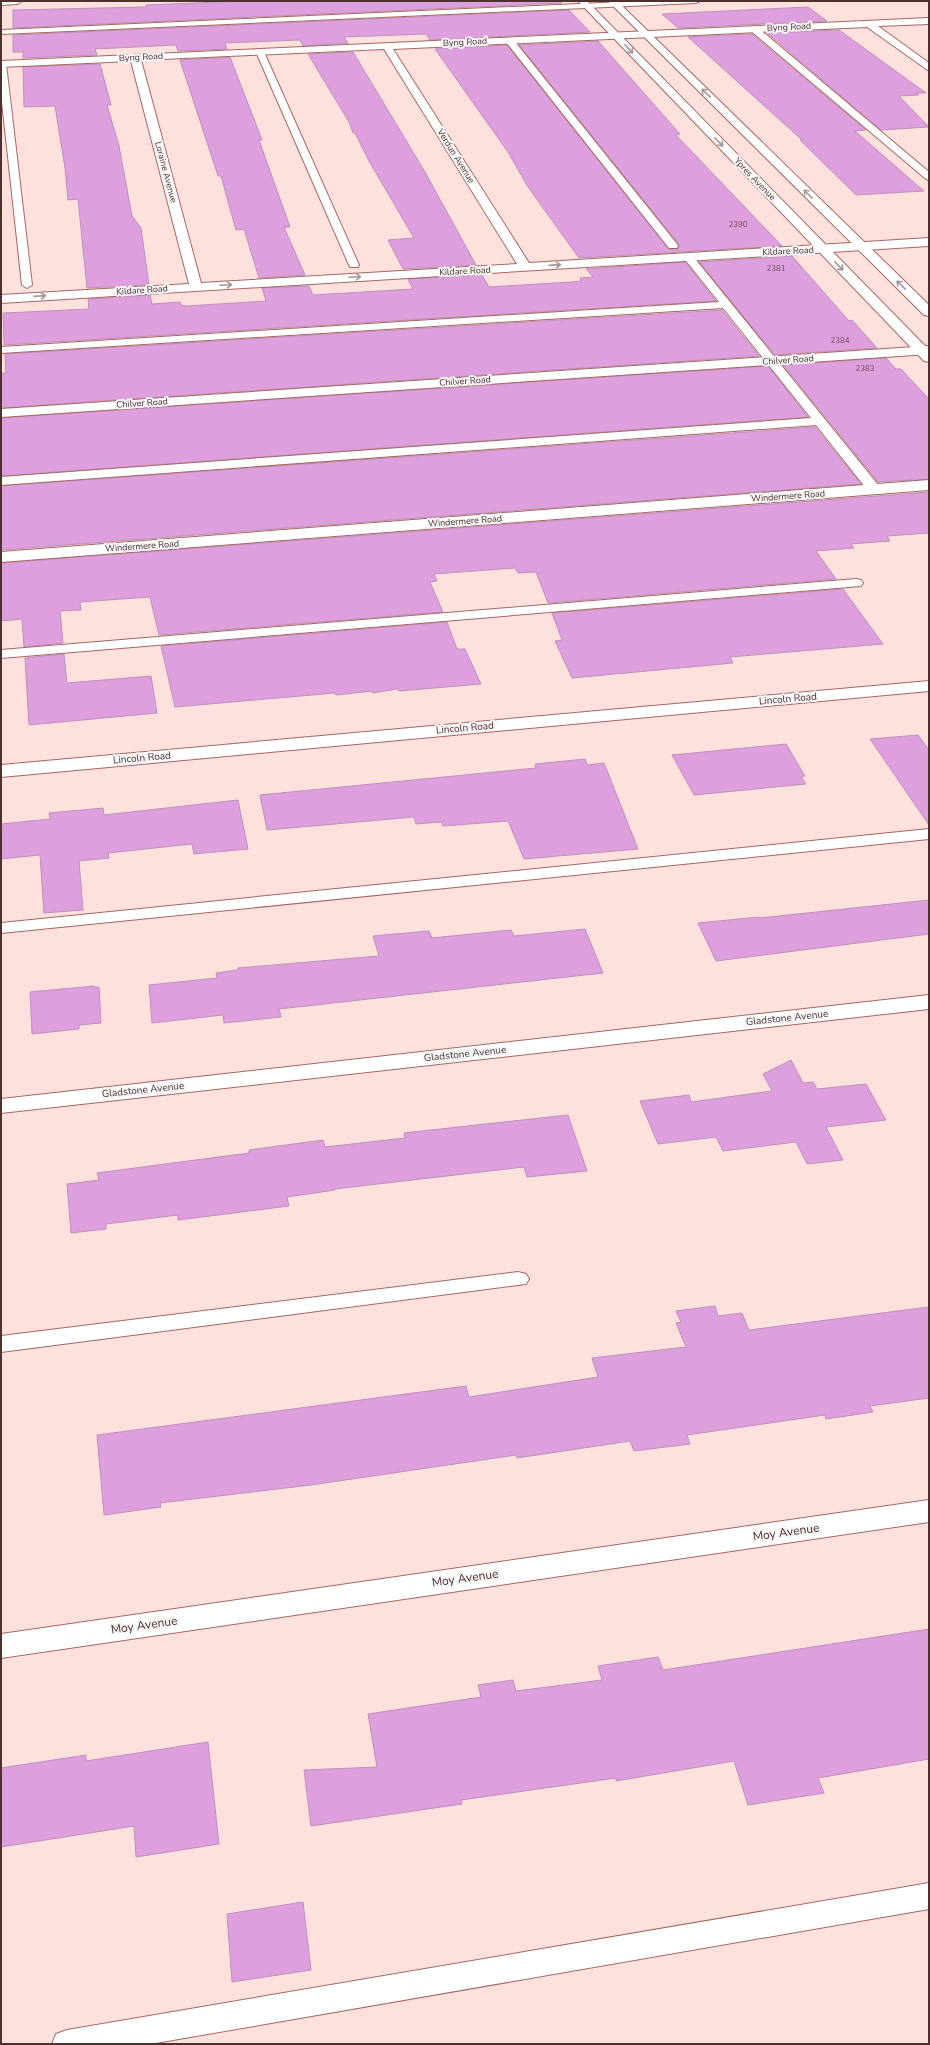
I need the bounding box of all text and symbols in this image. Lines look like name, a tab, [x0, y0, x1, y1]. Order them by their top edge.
street label: Byng Road	[767, 20, 811, 34]
street label: Byng Road	[443, 35, 487, 49]
one-way arrow	[624, 44, 634, 54]
street label: Byng Road	[119, 50, 163, 64]
one-way arrow	[701, 88, 711, 98]
street label: Verdun Avenue	[434, 126, 478, 186]
one-way arrow	[715, 137, 724, 147]
street label: Loraine Avenue	[152, 140, 180, 204]
street label: Ypres Avenue	[731, 154, 779, 203]
one-way arrow	[803, 189, 813, 199]
house number: 2390	[728, 219, 748, 230]
street label: Kildare Road	[762, 244, 814, 258]
one-way arrow	[834, 261, 844, 271]
one-way arrow	[548, 262, 561, 269]
house number: 2381	[766, 263, 786, 274]
street label: Kildare Road	[439, 264, 491, 278]
one-way arrow	[348, 274, 361, 281]
one-way arrow	[896, 280, 906, 290]
one-way arrow	[219, 281, 232, 289]
street label: Kildare Road	[116, 282, 168, 298]
one-way arrow	[33, 293, 46, 300]
house number: 2384	[830, 335, 850, 346]
street label: Chilver Road	[762, 352, 814, 368]
house number: 2383	[855, 363, 875, 374]
street label: Chilver Road	[439, 373, 491, 389]
street label: Chilver Road	[116, 395, 168, 411]
street label: Windermere Road	[751, 487, 825, 505]
street label: Windermere Road	[428, 512, 502, 530]
street label: Windermere Road	[105, 537, 179, 555]
street label: Lincoln Road	[759, 689, 818, 709]
street label: Lincoln Road	[436, 718, 495, 738]
street label: Lincoln Road	[113, 748, 172, 768]
street label: Gladstone Avenue	[745, 1007, 829, 1029]
street label: Gladstone Avenue	[423, 1043, 507, 1065]
street label: Gladstone Avenue	[101, 1079, 185, 1101]
street label: Moy Avenue	[752, 1519, 820, 1545]
street label: Moy Avenue	[431, 1565, 499, 1591]
street label: Moy Avenue	[110, 1612, 178, 1638]

